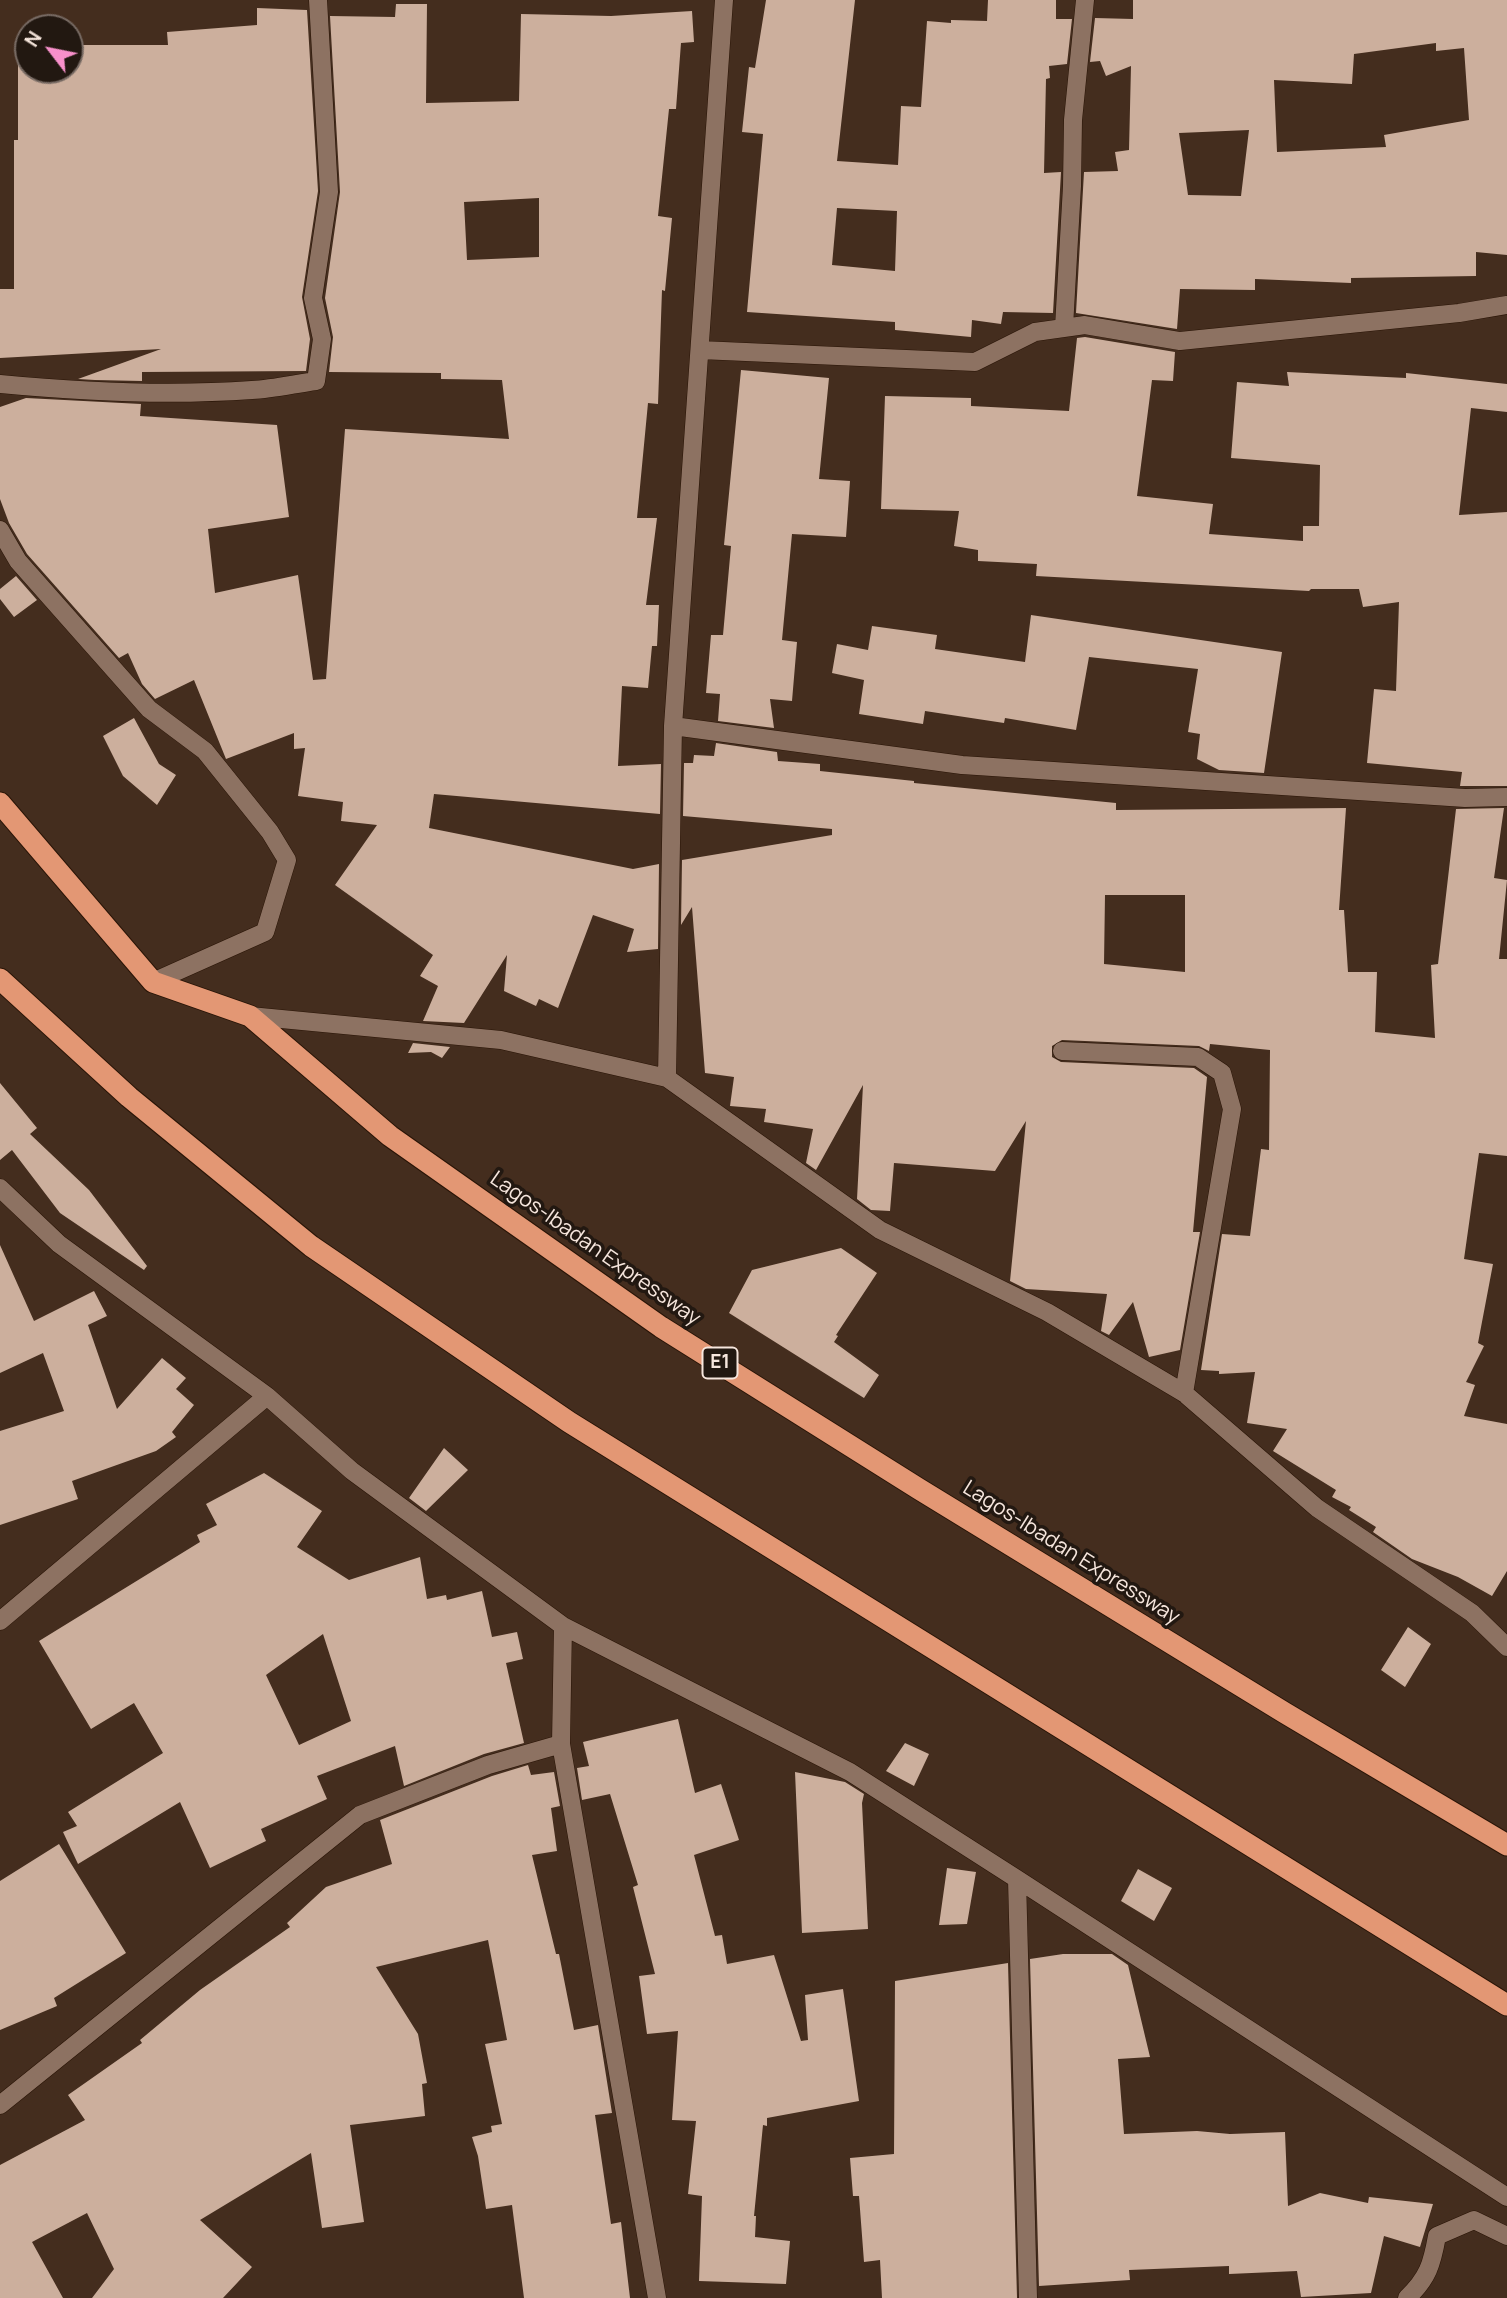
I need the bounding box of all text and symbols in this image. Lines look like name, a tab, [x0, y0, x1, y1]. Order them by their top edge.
north arrow	[14, 14, 84, 84]
text: N	[18, 26, 48, 52]
street label: Lagos-Ibadan Expressway	[485, 1167, 705, 1331]
road number: E1	[702, 1348, 738, 1378]
street label: Lagos-Ibadan Expressway	[958, 1476, 1184, 1630]

